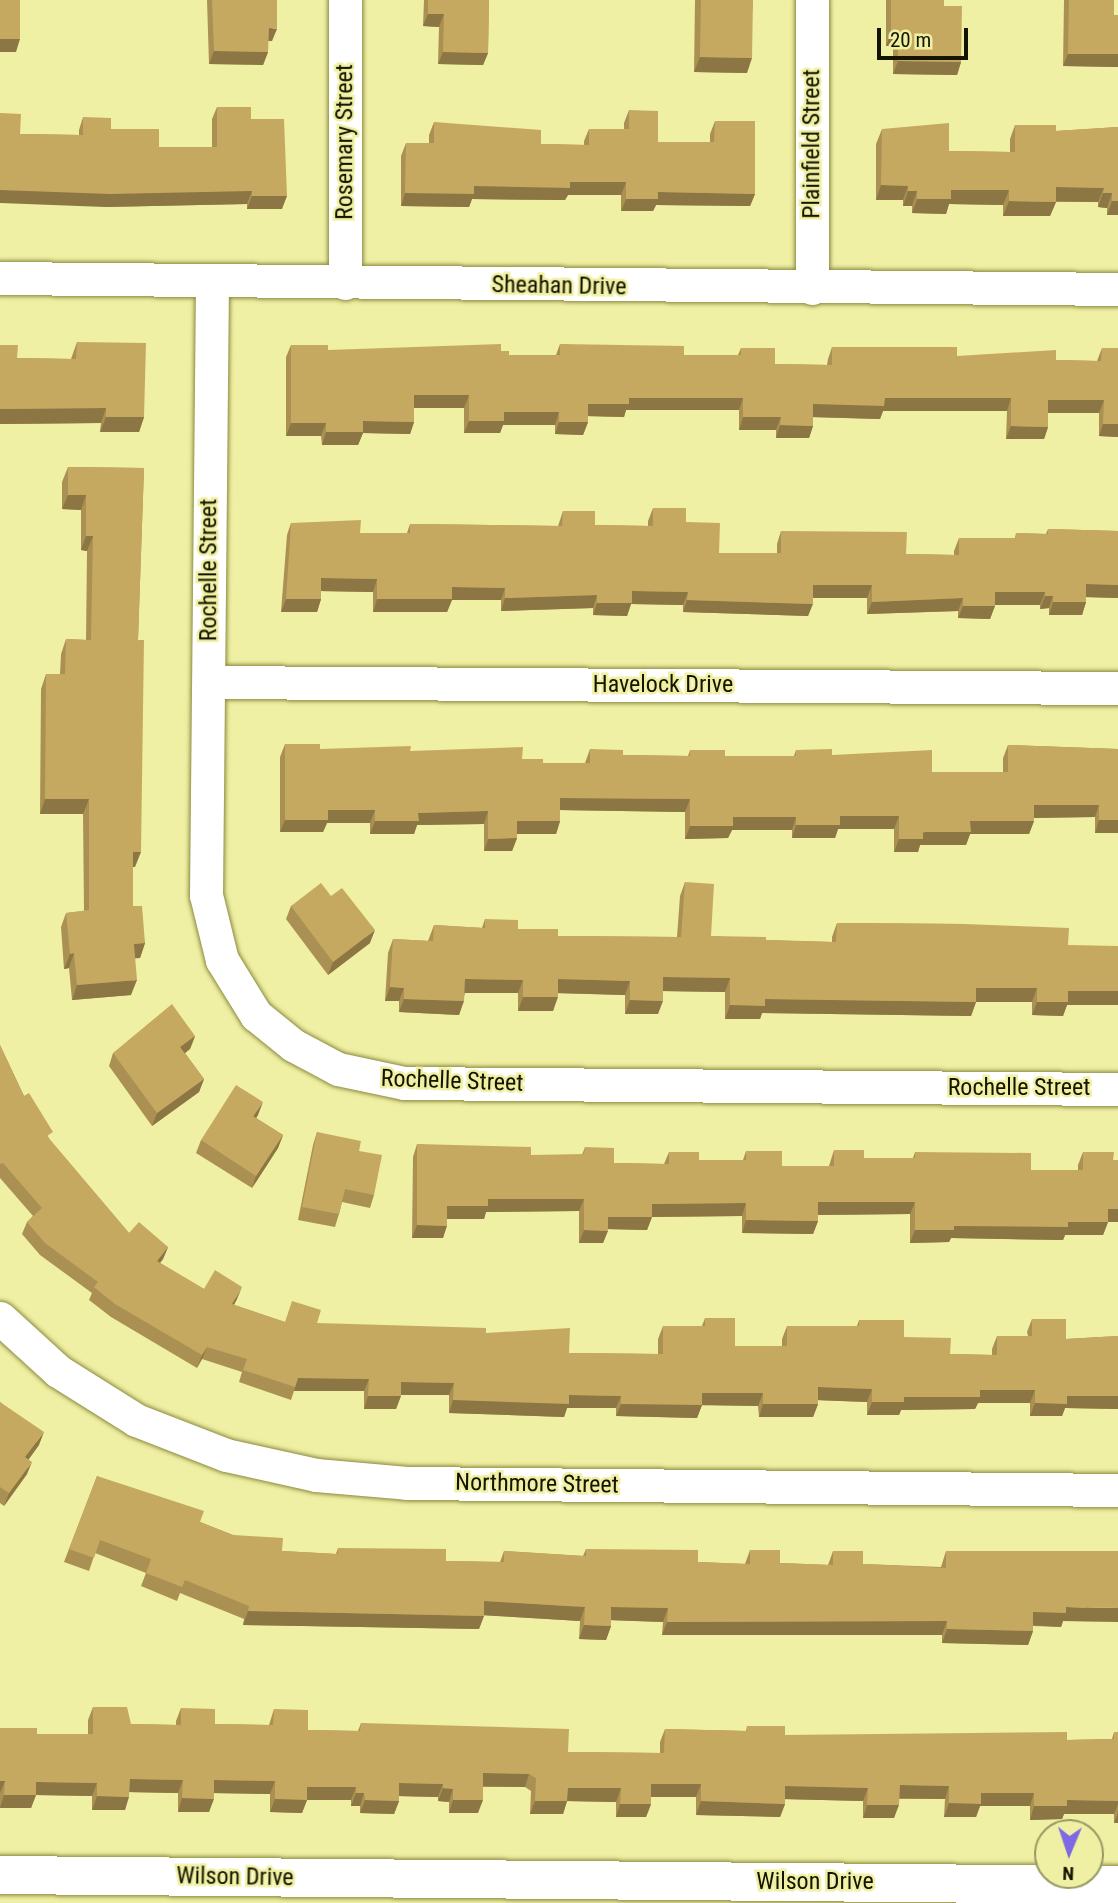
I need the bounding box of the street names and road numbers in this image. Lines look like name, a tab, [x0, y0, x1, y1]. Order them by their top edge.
street label: Rosemary Street	[331, 64, 359, 220]
street label: Plainfield Street	[798, 69, 826, 219]
street label: Sheahan Drive	[491, 270, 627, 302]
street label: Rochelle Street	[195, 499, 223, 641]
street label: Havelock Drive	[593, 671, 733, 699]
street label: Rochelle Street	[380, 1064, 524, 1098]
street label: Rochelle Street	[948, 1074, 1090, 1102]
street label: Northmore Street	[455, 1468, 619, 1500]
street label: Wilson Drive	[176, 1862, 294, 1892]
street label: Wilson Drive	[756, 1868, 874, 1896]

